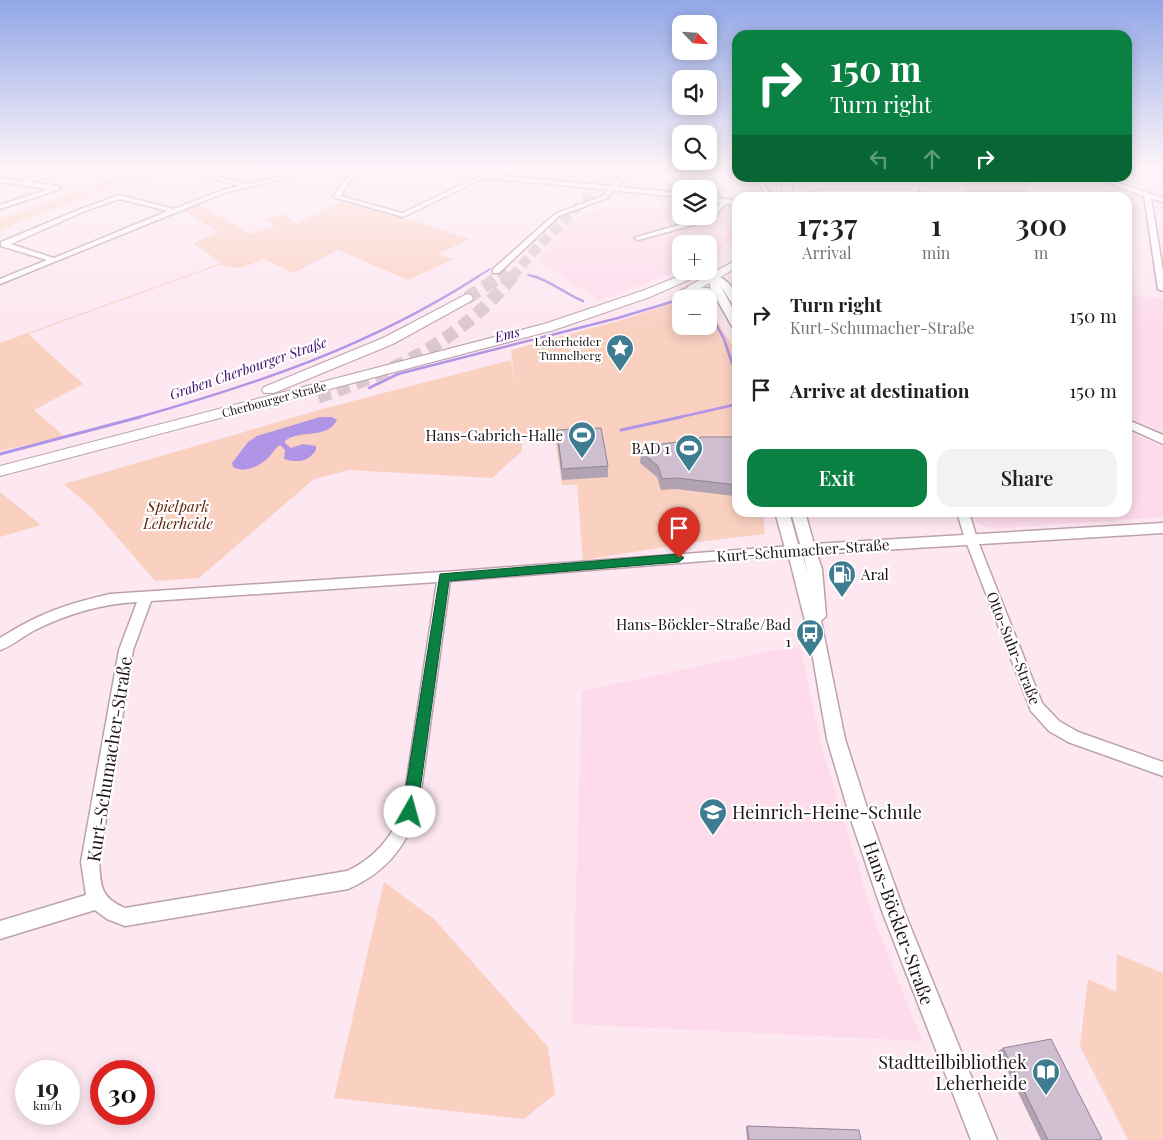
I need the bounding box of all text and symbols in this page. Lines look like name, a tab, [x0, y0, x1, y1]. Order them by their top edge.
north arrow	[672, 15, 718, 60]
map controls	[672, 15, 717, 335]
text: 150 m	[830, 44, 921, 91]
icon: right	[747, 50, 812, 115]
button: sound	[672, 70, 717, 115]
text: Turn right	[830, 89, 932, 119]
button: search	[672, 125, 717, 170]
icon: left	[865, 145, 893, 173]
icon: ahead	[918, 145, 946, 173]
icon: right	[971, 145, 999, 173]
button: layers	[672, 180, 717, 225]
text: 17:37	[797, 204, 857, 244]
text: 1	[930, 204, 942, 244]
text: 300	[1015, 204, 1067, 244]
button: +	[672, 235, 717, 280]
text: Arrival	[802, 242, 852, 263]
text: min	[922, 242, 950, 263]
text: m	[1034, 242, 1048, 263]
button: −	[672, 290, 717, 335]
text: Turn right	[790, 291, 882, 317]
icon: right	[747, 301, 775, 329]
text: 150 m	[1069, 302, 1117, 328]
text: Kurt-Schumacher-Straße	[790, 317, 975, 338]
water label: Ems	[491, 321, 522, 347]
water label: Graben Cherbourger Straße	[167, 333, 329, 403]
place label: Leherheider Tunnelberg	[535, 333, 602, 363]
place icon: Leherheider Tunnelberg	[605, 333, 635, 372]
icon: arrive	[747, 376, 775, 404]
text: Arrive at destination	[790, 377, 970, 403]
text: 150 m	[1069, 377, 1117, 403]
street label: Cherbourger Straße	[220, 378, 328, 420]
sports icon: Hans-Gabrich-Halle	[567, 420, 597, 459]
place label: Hans-Gabrich-Halle	[425, 425, 563, 445]
sports icon: BAD 1	[674, 433, 704, 472]
place label: BAD 1	[631, 438, 670, 458]
button: Exit	[747, 449, 927, 507]
button: Share	[937, 449, 1117, 507]
park label: Spielpark Leherheide	[142, 496, 213, 533]
pin	[658, 507, 700, 558]
icon: arrive	[665, 514, 693, 542]
street label: Kurt-Schumacher-Straße	[716, 534, 890, 566]
fuel station icon: Aral	[827, 559, 857, 598]
place label: Aral	[860, 564, 889, 584]
street label: Otto-Suhr-Straße	[982, 589, 1046, 707]
place label: Hans-Böckler-Straße/Bad 1	[616, 614, 791, 651]
bus stop icon: Hans-Böckler-Straße/Bad 1	[795, 618, 825, 657]
street label: Kurt-Schumacher-Straße	[81, 655, 137, 863]
position arrow	[383, 785, 435, 837]
school or university icon: Heinrich-Heine-Schule	[698, 797, 728, 836]
place label: Heinrich-Heine-Schule	[732, 800, 922, 824]
street label: Hans-Böckler-Straße	[858, 838, 940, 1008]
place label: Stadtteilbibliothek Leherheide	[878, 1050, 1027, 1095]
library icon: Stadtteilbibliothek Leherheide	[1031, 1057, 1061, 1096]
speed limit sign: 30	[90, 1060, 155, 1125]
text: 19	[36, 1070, 59, 1103]
text: km/h	[33, 1097, 62, 1113]

